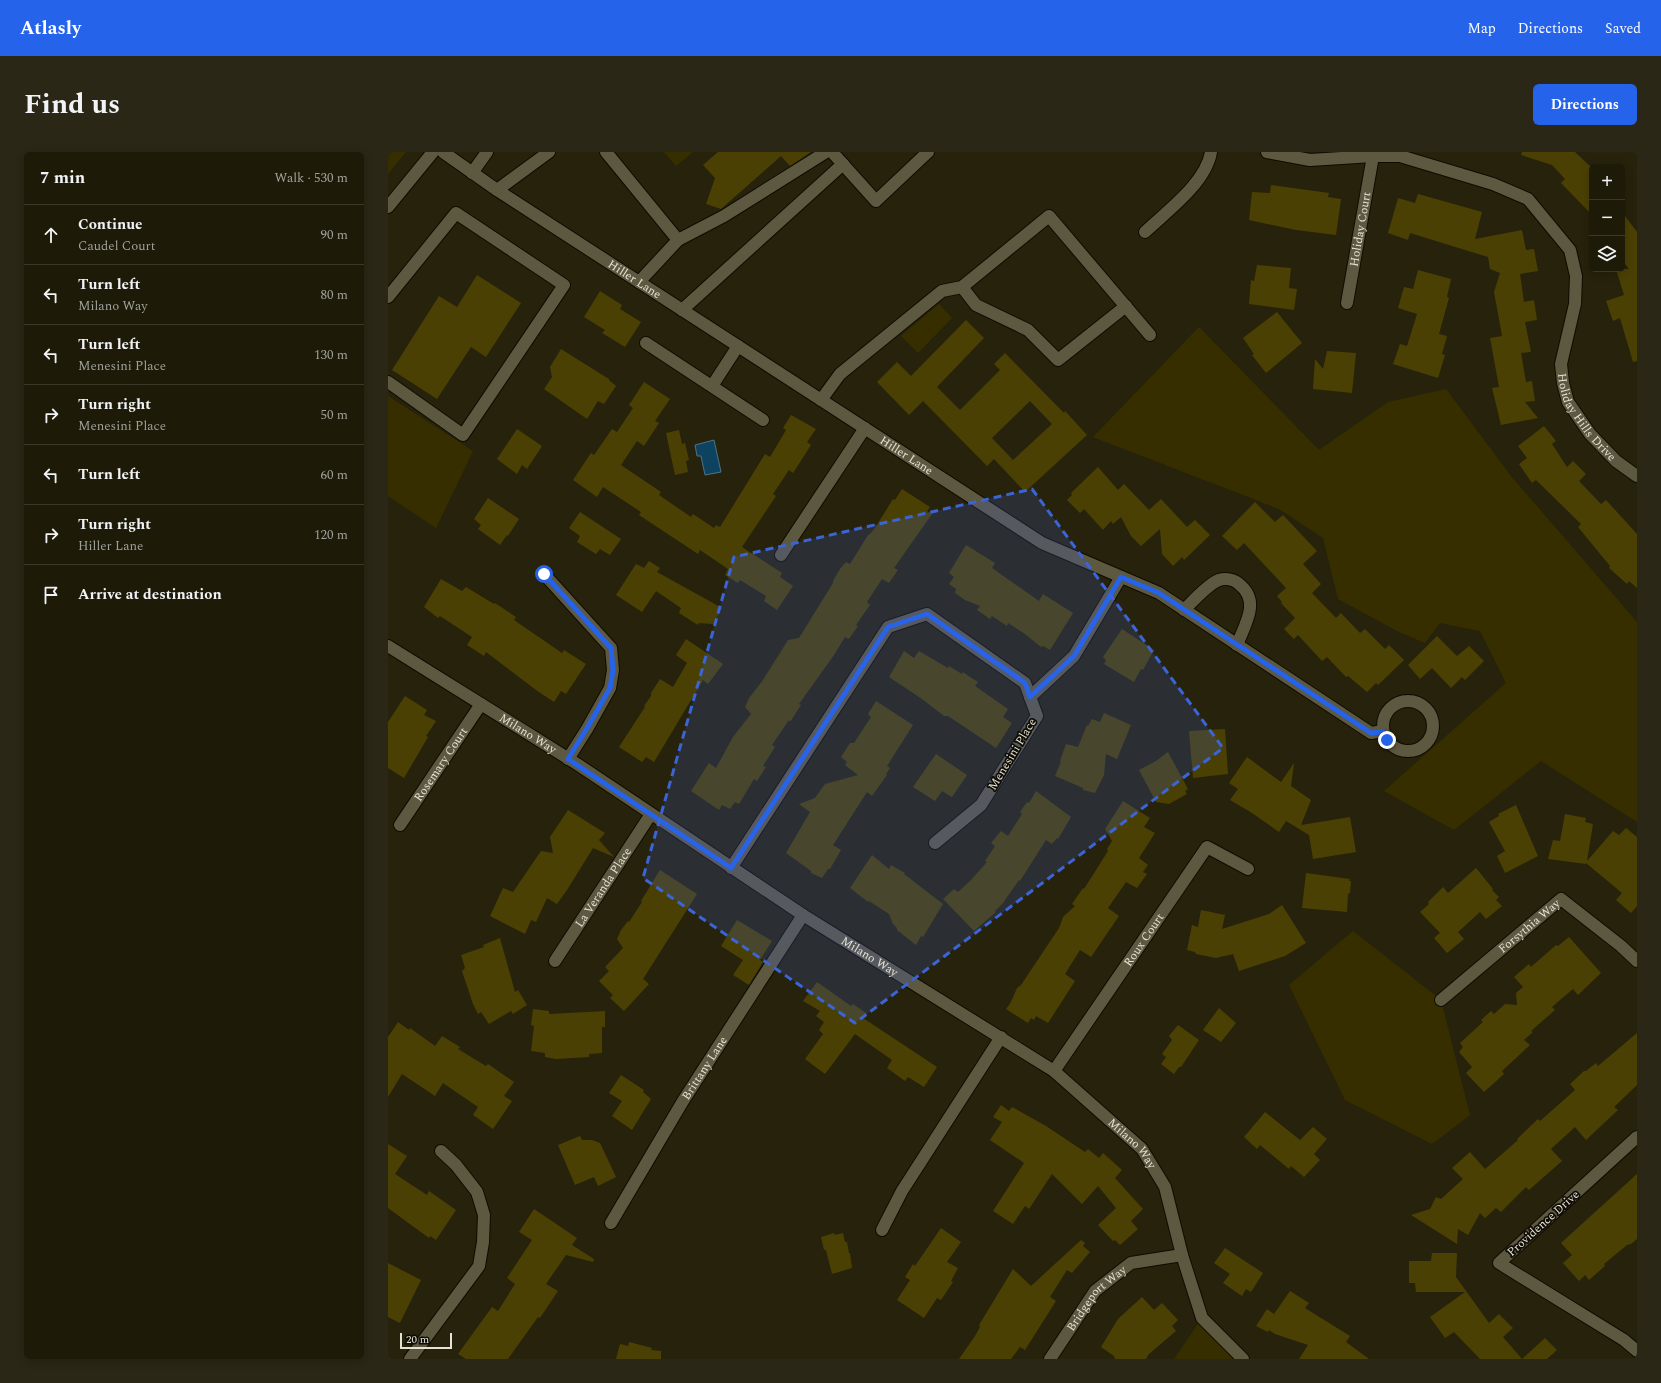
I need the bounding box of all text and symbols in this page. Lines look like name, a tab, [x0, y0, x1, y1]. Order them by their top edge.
text: Atlasly	[20, 14, 81, 43]
text: Map	[1468, 18, 1496, 39]
text: Directions	[1518, 18, 1583, 39]
text: Saved	[1605, 18, 1641, 39]
text: Find us	[24, 83, 120, 126]
button: Directions	[1533, 84, 1637, 125]
map controls	[1589, 164, 1625, 272]
button: +	[1589, 164, 1625, 200]
text: 7 min	[40, 165, 85, 191]
text: Walk · 530 m	[274, 168, 348, 188]
street label: Holiday Court	[1345, 190, 1377, 268]
button: −	[1589, 200, 1625, 236]
text: Continue	[78, 213, 143, 236]
icon: ahead	[40, 224, 62, 246]
text: 90 m	[321, 225, 348, 245]
text: Caudel Court	[78, 236, 155, 256]
button: layers	[1589, 236, 1625, 272]
street label: Hiller Lane	[604, 255, 665, 304]
text: Turn left	[78, 273, 140, 296]
icon: left	[40, 284, 62, 306]
text: 80 m	[321, 285, 348, 305]
text: Milano Way	[78, 296, 148, 316]
text: Turn left	[78, 333, 140, 356]
icon: left	[40, 344, 62, 366]
text: 130 m	[314, 345, 348, 365]
text: Menesini Place	[78, 356, 166, 376]
street label: Holiday Hills Drive	[1552, 372, 1621, 466]
text: Turn right	[78, 393, 151, 416]
icon: right	[40, 404, 62, 426]
text: 50 m	[321, 405, 348, 425]
text: Menesini Place	[78, 416, 166, 436]
street label: Hiller Lane	[876, 431, 937, 480]
text: Turn left	[78, 463, 140, 486]
icon: left	[40, 464, 62, 486]
text: 60 m	[321, 465, 348, 485]
text: Turn right	[78, 513, 151, 536]
icon: right	[40, 524, 62, 546]
text: 120 m	[314, 525, 348, 545]
text: Hiller Lane	[78, 536, 143, 556]
route start	[535, 565, 553, 583]
text: Arrive at destination	[78, 583, 222, 606]
icon: arrive	[40, 584, 62, 606]
street label: Milano Way	[495, 709, 561, 760]
street label: Menesini Place	[983, 714, 1042, 794]
street label: Rosemary Court	[409, 724, 473, 806]
route end	[1378, 731, 1396, 749]
street label: La Veranda Place	[570, 843, 637, 932]
street label: Forsythia Way	[1494, 894, 1566, 958]
street label: Roux Court	[1119, 909, 1169, 971]
street label: Milano Way	[837, 932, 903, 982]
street label: Brittany Lane	[677, 1032, 733, 1104]
street label: Milano Way	[1103, 1114, 1161, 1174]
street label: Providence Drive	[1503, 1185, 1584, 1261]
street label: Bridgeport Way	[1062, 1260, 1132, 1335]
scale bar	[400, 1331, 452, 1350]
text: 20 m	[406, 1331, 429, 1348]

